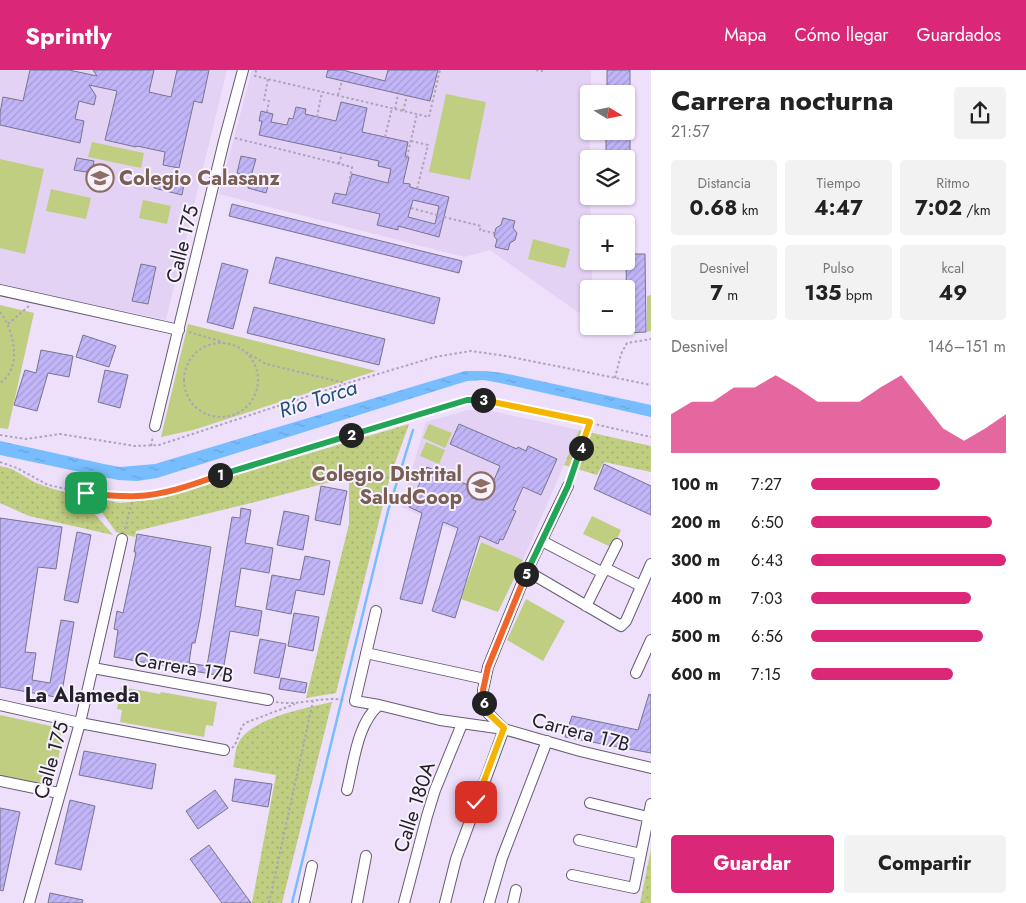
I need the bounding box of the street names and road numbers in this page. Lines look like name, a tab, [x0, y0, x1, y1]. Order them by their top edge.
street label: Calle 175	[159, 202, 206, 286]
street label: Carrera 17B	[132, 645, 236, 690]
street label: Carrera 17B	[529, 706, 633, 759]
street label: Calle 175	[27, 718, 76, 802]
street label: Calle 180A	[386, 757, 443, 856]

